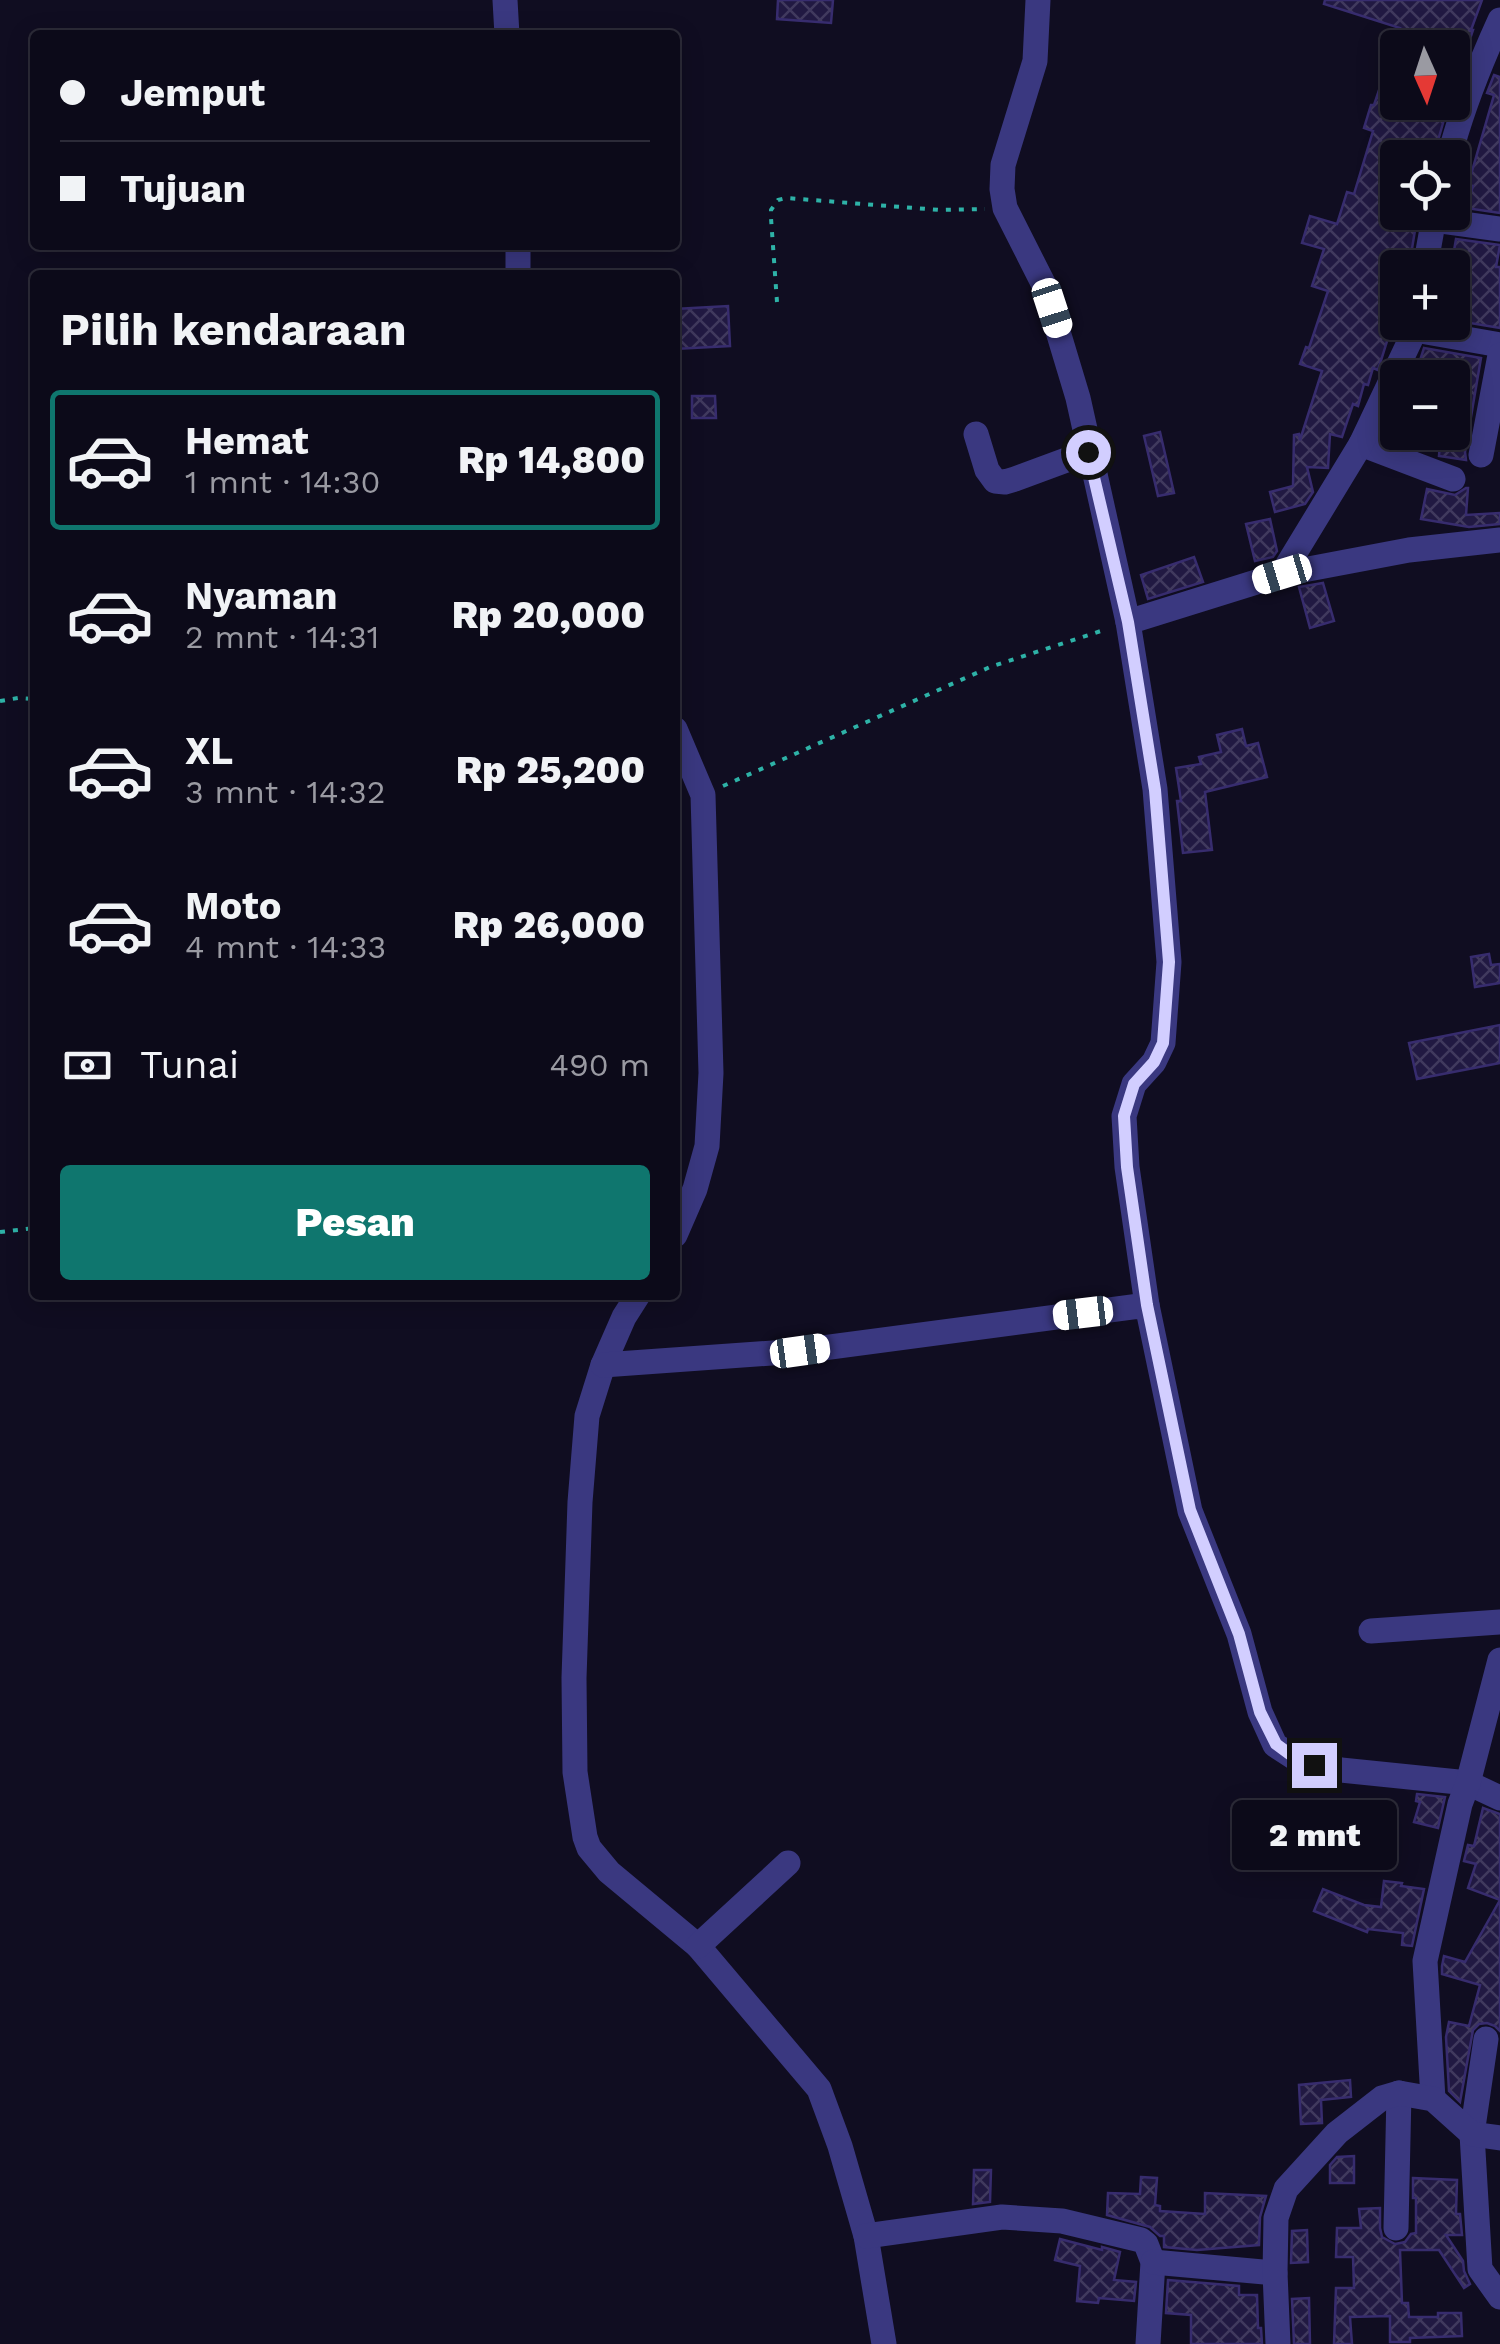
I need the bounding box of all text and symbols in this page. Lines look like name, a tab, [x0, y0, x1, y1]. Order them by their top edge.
north arrow	[1380, 30, 1470, 120]
map controls	[1380, 30, 1470, 450]
text: Jemput	[120, 71, 265, 115]
button: locate	[1380, 140, 1470, 230]
text: Tujuan	[120, 167, 246, 211]
button: +	[1380, 250, 1470, 340]
car	[1028, 275, 1076, 341]
text: Pilih kendaraan	[60, 303, 407, 356]
button: −	[1380, 360, 1470, 450]
icon: car	[65, 415, 155, 505]
text: Hemat	[185, 419, 309, 463]
route start	[1066, 430, 1111, 475]
text: Rp 14,800	[458, 438, 645, 482]
text: 1 mnt · 14:30	[185, 463, 380, 501]
car	[1249, 551, 1315, 597]
icon: car	[65, 570, 155, 660]
text: Nyaman	[185, 574, 337, 618]
text: Rp 20,000	[452, 593, 645, 637]
text: 2 mnt · 14:31	[185, 618, 379, 656]
icon: car	[65, 725, 155, 815]
text: XL	[185, 729, 233, 773]
text: Rp 25,200	[456, 748, 645, 792]
text: 3 mnt · 14:32	[185, 773, 385, 811]
icon: car	[65, 880, 155, 970]
text: Moto	[185, 884, 281, 928]
text: Rp 26,000	[453, 903, 645, 947]
text: 4 mnt · 14:33	[185, 928, 386, 966]
icon: cash	[60, 1038, 115, 1093]
text: Tunai	[140, 1043, 239, 1087]
text: 490 m	[549, 1046, 650, 1084]
button: Pesan	[60, 1165, 650, 1280]
car	[1051, 1294, 1115, 1332]
car	[768, 1332, 832, 1370]
route end	[1292, 1743, 1337, 1788]
callout: 2 mnt	[1232, 1800, 1396, 1870]
text: 2 mnt	[1269, 1816, 1360, 1854]

